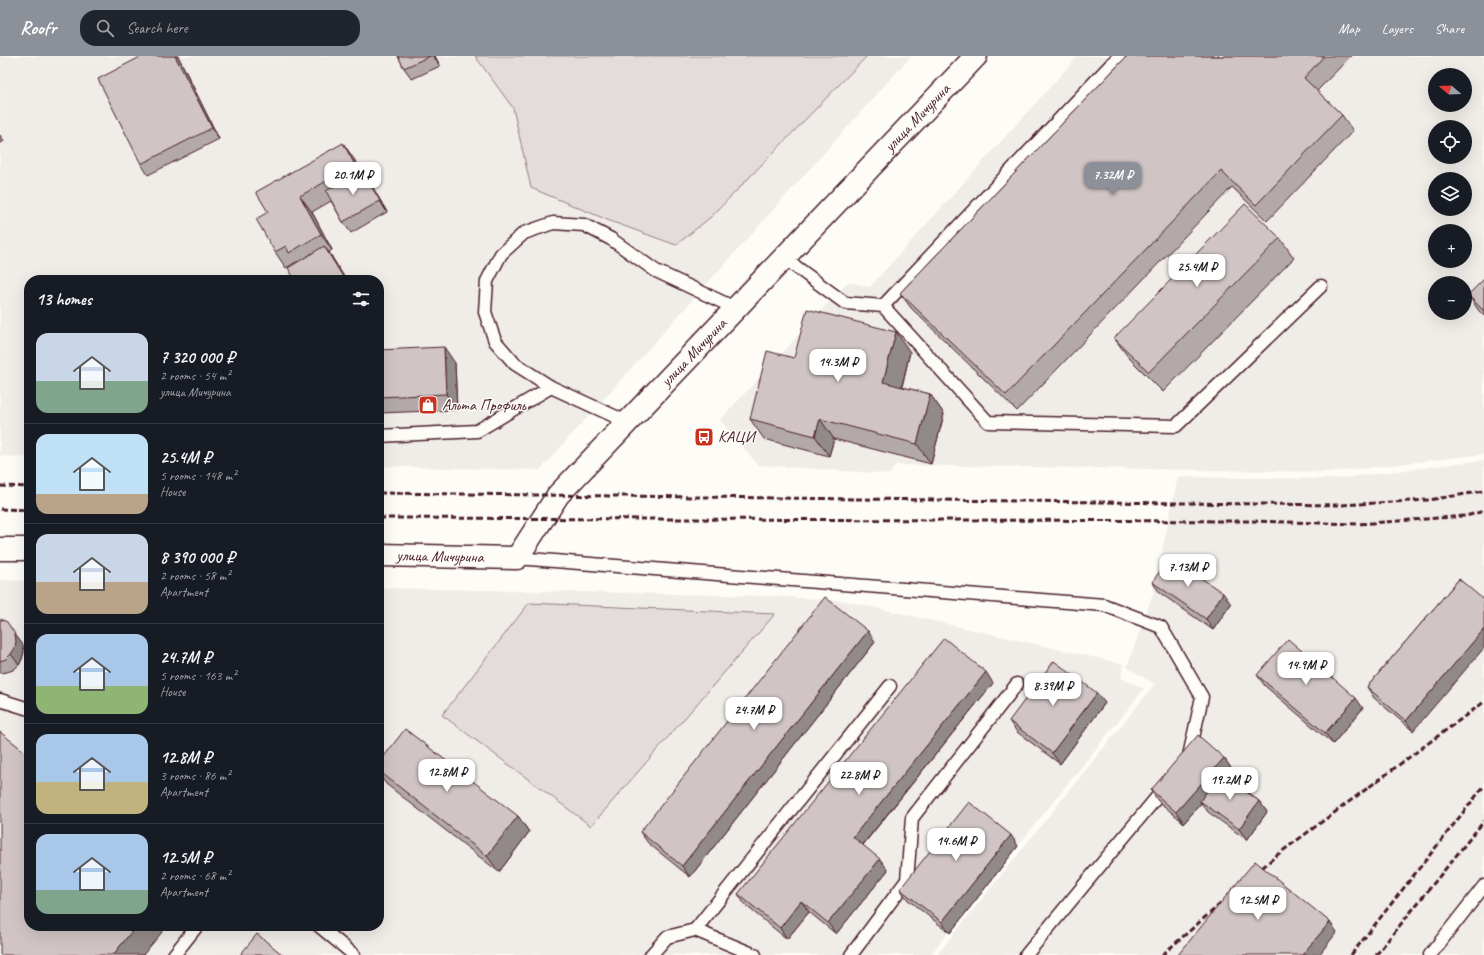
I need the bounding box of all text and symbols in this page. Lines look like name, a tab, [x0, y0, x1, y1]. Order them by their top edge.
search box	[80, 10, 360, 46]
text: Roofr	[20, 16, 56, 40]
icon: search	[94, 17, 116, 39]
text: Search here	[126, 19, 188, 38]
text: Map	[1338, 20, 1360, 37]
text: Layers	[1382, 20, 1413, 37]
text: Share	[1435, 20, 1464, 37]
north arrow	[1428, 68, 1472, 112]
map controls	[1428, 68, 1472, 320]
street label: улица Мичурина	[879, 79, 955, 157]
button: locate	[1428, 120, 1472, 164]
pin: 20.1M ₽	[316, 162, 390, 196]
pin: 7.32M ₽	[1076, 162, 1150, 196]
text: 20.1M ₽	[333, 167, 373, 183]
text: 7.32M ₽	[1093, 167, 1133, 183]
button: layers	[1428, 172, 1472, 216]
button: +	[1428, 224, 1472, 268]
pin: 25.4M ₽	[1160, 254, 1234, 288]
text: 25.4M ₽	[1177, 259, 1217, 275]
button: −	[1428, 276, 1472, 320]
icon: filters	[350, 288, 372, 310]
text: 13 homes	[36, 289, 92, 310]
street label: улица Мичурина	[656, 313, 732, 392]
text: 7 320 000 ₽	[160, 347, 235, 368]
icon: home	[68, 349, 116, 397]
pin: 14.3M ₽	[801, 349, 875, 383]
text: 14.3M ₽	[818, 354, 858, 370]
text: 2 rooms · 54 m²	[160, 368, 230, 384]
text: улица Мичурина	[160, 384, 231, 400]
shop icon: Альта Профиль	[417, 394, 439, 416]
place label: Альта Профиль	[442, 395, 527, 415]
bus stop icon: КАЦИ	[693, 426, 715, 448]
place label: КАЦИ	[718, 427, 757, 447]
text: 25.4M ₽	[160, 447, 211, 468]
icon: home	[68, 450, 116, 498]
text: 5 rooms · 148 m²	[160, 468, 236, 484]
text: House	[160, 484, 185, 500]
street label: улица Мичурина	[395, 545, 485, 567]
text: 8 390 000 ₽	[160, 547, 234, 568]
icon: home	[68, 550, 116, 598]
pin: 7.13M ₽	[1151, 554, 1225, 588]
text: 7.13M ₽	[1168, 559, 1208, 575]
text: 2 rooms · 58 m²	[160, 568, 230, 584]
text: Apartment	[160, 584, 208, 600]
text: 24.7M ₽	[160, 647, 212, 668]
icon: home	[68, 650, 116, 698]
pin: 14.9M ₽	[1269, 652, 1343, 686]
text: 14.9M ₽	[1286, 657, 1326, 673]
text: 5 rooms · 163 m²	[160, 668, 236, 684]
pin: 8.39M ₽	[1016, 673, 1090, 707]
text: 8.39M ₽	[1033, 678, 1073, 694]
text: House	[160, 684, 185, 700]
pin: 24.7M ₽	[717, 697, 791, 731]
text: 24.7M ₽	[734, 702, 774, 718]
text: 12.8M ₽	[160, 747, 212, 768]
icon: home	[68, 750, 116, 798]
pin: 12.8M ₽	[410, 759, 484, 793]
pin: 22.8M ₽	[822, 762, 896, 796]
text: 12.8M ₽	[427, 764, 467, 780]
text: 22.8M ₽	[839, 767, 879, 783]
pin: 19.2M ₽	[1193, 767, 1267, 801]
text: 3 rooms · 86 m²	[160, 768, 230, 784]
text: 19.2M ₽	[1210, 772, 1250, 788]
text: Apartment	[160, 784, 208, 800]
pin: 14.6M ₽	[919, 828, 993, 862]
text: 14.6M ₽	[936, 833, 976, 849]
text: 12.5M ₽	[160, 847, 211, 868]
icon: home	[68, 850, 116, 898]
text: 2 rooms · 68 m²	[160, 868, 230, 884]
text: Apartment	[160, 884, 208, 900]
pin: 12.5M ₽	[1221, 887, 1295, 921]
text: 12.5M ₽	[1238, 892, 1278, 908]

